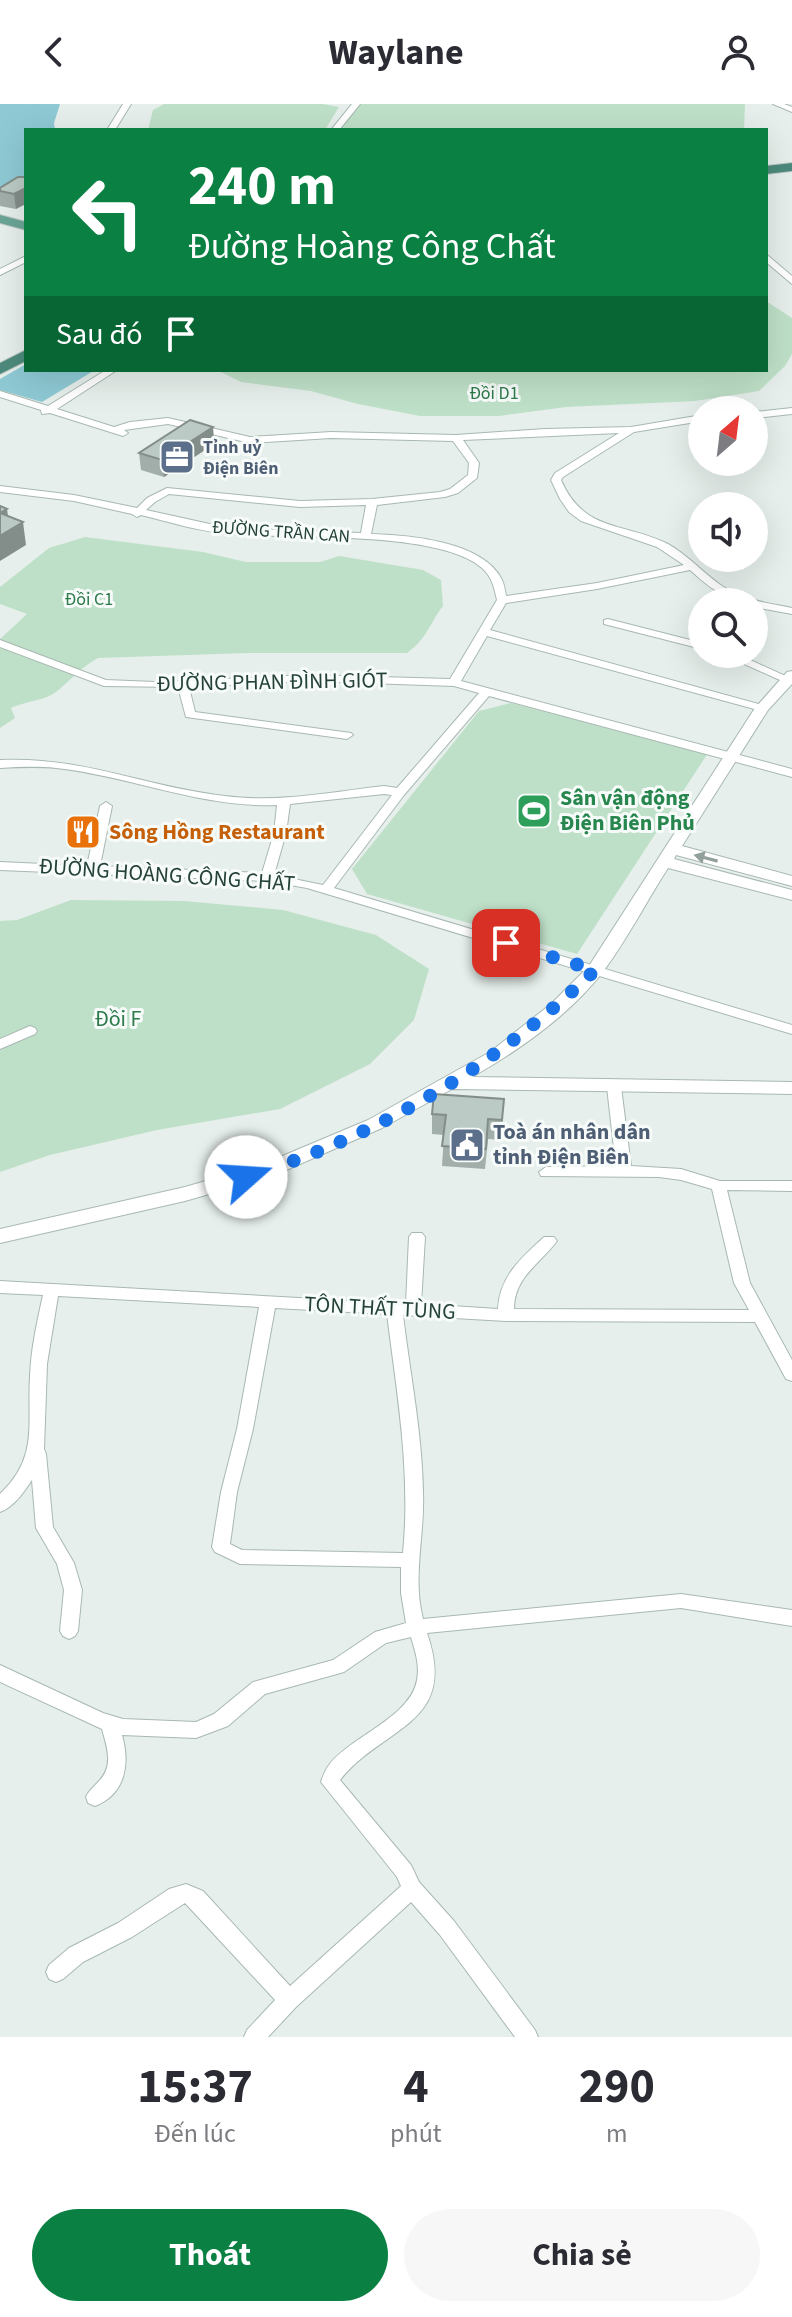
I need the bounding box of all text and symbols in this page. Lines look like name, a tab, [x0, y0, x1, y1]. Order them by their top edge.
text: Waylane	[328, 27, 464, 78]
icon: back	[32, 30, 76, 74]
icon: person	[716, 30, 760, 74]
text: 240 m	[188, 147, 336, 226]
icon: left	[56, 160, 160, 264]
text: Đường Hoàng Công Chất	[188, 221, 556, 272]
icon: arrive	[159, 312, 203, 356]
text: Sau đó	[56, 313, 143, 356]
park label: Đồi D1	[469, 381, 519, 406]
north arrow	[688, 396, 768, 476]
map controls	[688, 396, 768, 668]
place label: Tỉnh uỷ Điện Biên	[203, 435, 278, 481]
office icon: Tỉnh uỷ Điện Biên	[158, 438, 196, 476]
button: sound	[688, 492, 768, 572]
street label: ĐƯỜNG TRẦN CAN	[211, 515, 351, 549]
park label: Đồi C1	[65, 587, 113, 612]
button: search	[688, 588, 768, 668]
street label: ĐƯỜNG PHAN ĐÌNH GIÓT	[156, 664, 388, 700]
place label: Sân vận động Điện Biên Phủ	[560, 782, 695, 839]
sports icon: Sân vận động Điện Biên Phủ	[515, 792, 553, 830]
restaurant icon: Sông Hồng Restaurant	[64, 813, 102, 851]
place label: Sông Hồng Restaurant	[109, 816, 325, 848]
street label: ĐƯỜNG HOÀNG CÔNG CHẤT	[38, 850, 296, 900]
one-way arrow	[693, 851, 718, 863]
pin	[472, 909, 540, 977]
icon: arrive	[484, 921, 528, 965]
park label: Đồi F	[95, 1003, 141, 1035]
place label: Toà án nhân dân tỉnh Điện Biên	[493, 1116, 651, 1173]
public building icon: Toà án nhân dân tỉnh Điện Biên	[448, 1126, 486, 1164]
position arrow	[204, 1135, 288, 1219]
street label: TÔN THẤT TÙNG	[304, 1288, 456, 1328]
text: 15:37	[137, 2053, 253, 2121]
text: 4	[403, 2053, 429, 2121]
text: 290	[579, 2053, 655, 2121]
text: Đến lúc	[154, 2115, 236, 2152]
text: phút	[390, 2115, 442, 2152]
text: m	[606, 2115, 628, 2152]
button: Thoát	[32, 2209, 388, 2301]
button: Chia sẻ	[404, 2209, 760, 2301]

